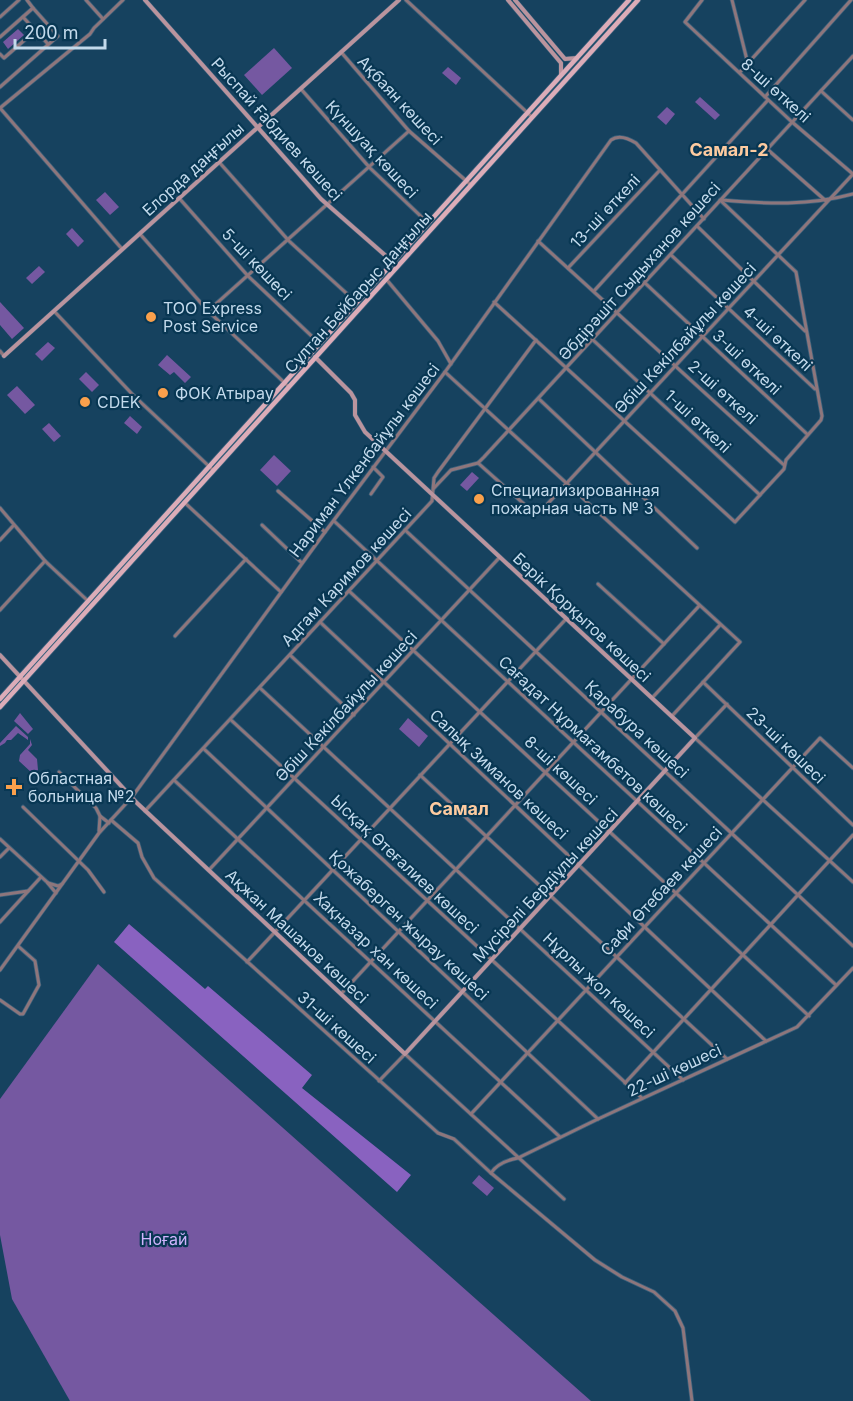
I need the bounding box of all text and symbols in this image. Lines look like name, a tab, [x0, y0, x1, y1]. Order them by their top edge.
scale bar	[15, 12, 105, 50]
text: 200 m	[24, 22, 79, 43]
street label: Ақбаян көшесі	[354, 51, 446, 149]
street label: Рыспай Ғабдиев көшесі	[207, 53, 347, 205]
street label: 8-ші өткелі	[737, 54, 815, 126]
street label: Күншуақ көшесі	[322, 96, 422, 202]
street label: Елорда даңғылы	[138, 118, 248, 220]
district label: Самал-2	[689, 139, 769, 160]
street label: 13-ші өткелі	[566, 170, 644, 252]
street label: Әбдірәшіт Сыдыханов көшесі	[554, 178, 724, 364]
street label: Сұлтан Бейбарыс даңғылы	[280, 207, 436, 377]
street label: 5-ші көшесі	[218, 224, 296, 304]
street label: Әбіш Кекілбайұлы көшесі	[610, 258, 760, 418]
place label: ТОО Express Post Service	[163, 298, 262, 336]
street label: 4-ші өткелі	[739, 301, 817, 375]
marker: ТОО Express Post Service	[144, 310, 158, 324]
street label: 3-ші өткелі	[708, 325, 786, 399]
street label: 2-ші өткелі	[684, 356, 762, 428]
street label: Нариман Үлкенбайұлы көшесі	[285, 359, 443, 561]
place label: ФОК Атырау	[175, 383, 274, 403]
street label: 1-ші өткелі	[661, 385, 735, 457]
marker: ФОК Атырау	[156, 386, 170, 400]
place label: CDEK	[97, 392, 141, 412]
marker: CDEK	[78, 395, 92, 409]
place label: Специализированная пожарная часть № 3	[491, 480, 660, 518]
marker: Специализированная пожарная часть № 3	[472, 492, 486, 506]
street label: Адгам Каримов көшесі	[277, 504, 415, 650]
street label: Берік Қорқытов көшесі	[509, 548, 655, 686]
street label: Әбіш Кекілбайұлы көшесі	[271, 626, 421, 786]
street label: Сағадат Нұрмағамбетов көшесі	[495, 651, 691, 837]
street label: Қарабура көшесі	[581, 676, 693, 782]
street label: 23-шi көшесi	[742, 702, 830, 788]
street label: Салық Зиманов көшесі	[426, 705, 572, 843]
street label: 8-шi көшесi	[520, 731, 602, 809]
place label: Областная больница №2	[28, 768, 134, 806]
marker: Областная больница №2	[5, 778, 23, 796]
street label: Ысқақ Өтеғалиев көшесі	[327, 790, 483, 938]
district label: Самал	[429, 798, 489, 819]
street label: Мүсірәлі Бердіұлы көшесі	[468, 804, 622, 966]
street label: Сафи Өтебаев көшесі	[596, 822, 726, 960]
street label: Қожаберген жырау көшесі	[325, 846, 493, 1004]
street label: Ақжан Машанов көшесі	[222, 865, 372, 1007]
street label: Хақназар хан көшесі	[310, 887, 442, 1013]
street label: Нұрлы жол көшесі	[539, 928, 659, 1042]
street label: 31-ші көшесі	[294, 987, 380, 1067]
street label: 22-ші көшесі	[624, 1039, 724, 1101]
park label: Ноғай	[141, 1229, 187, 1249]

